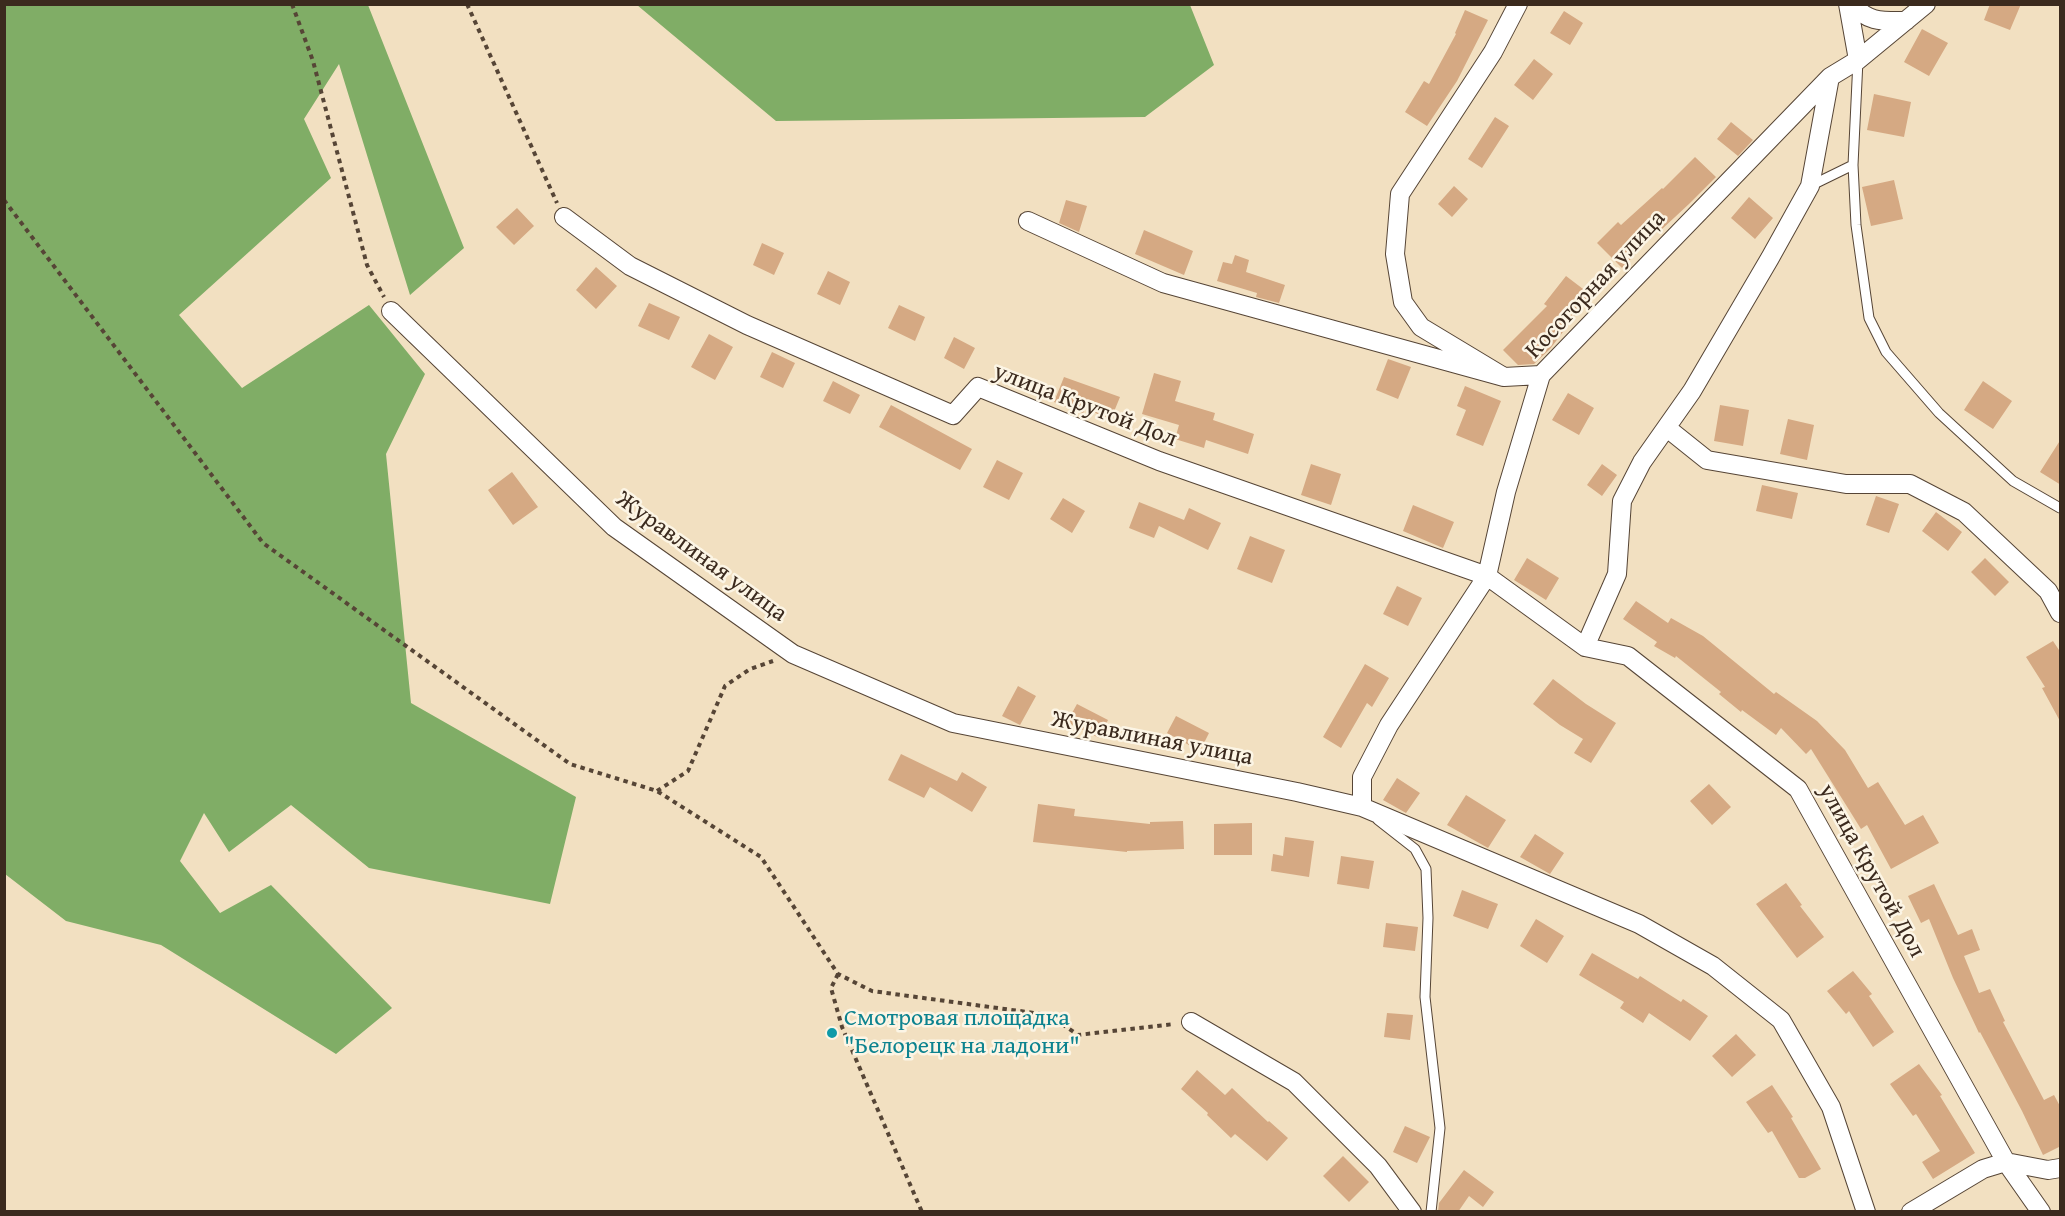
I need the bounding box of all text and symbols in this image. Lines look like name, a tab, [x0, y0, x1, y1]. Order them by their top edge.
street label: Косогорная улица	[1520, 205, 1672, 365]
street label: улица Крутой Дол	[989, 358, 1181, 454]
street label: Журавлиная улица	[610, 485, 792, 629]
street label: Журавлиная улица	[1049, 705, 1255, 773]
street label: улица Крутой Дол	[1811, 779, 1931, 963]
place label: Смотровая площадка "Белорецк на ладони"	[844, 1005, 1080, 1061]
marker: Смотровая площадка "Белорецк на ладони"	[825, 1026, 839, 1040]

